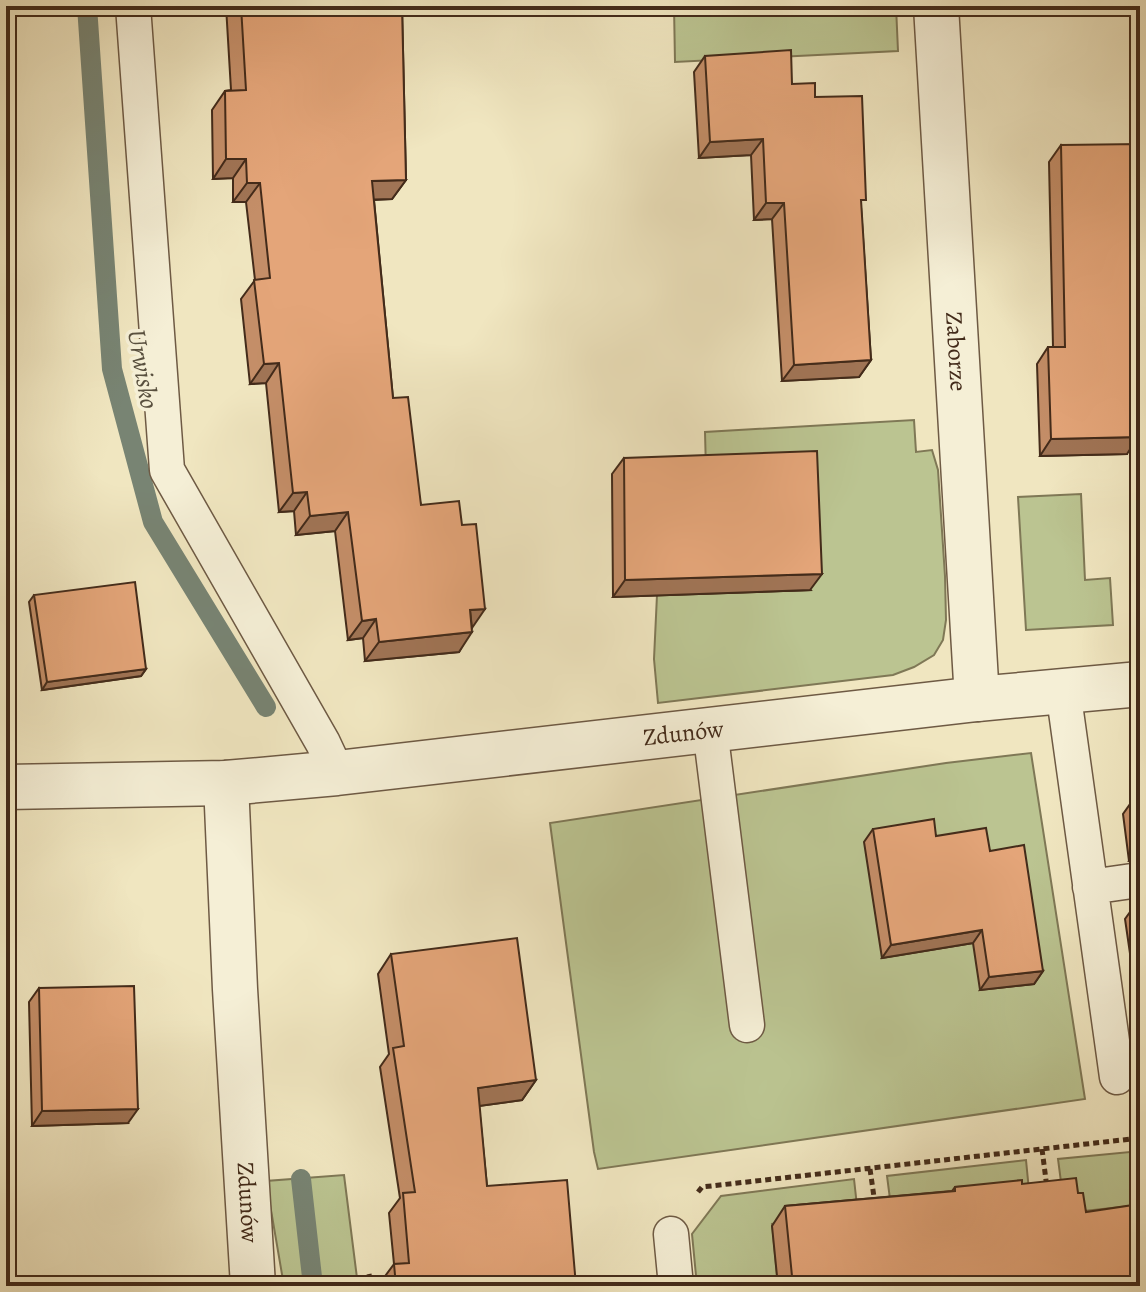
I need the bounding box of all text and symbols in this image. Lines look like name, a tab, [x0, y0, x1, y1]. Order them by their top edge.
street label: Zaborze	[938, 311, 975, 392]
water label: Urwisko	[119, 327, 167, 411]
street label: Zdunów	[641, 712, 725, 753]
street label: Zdunów	[230, 1161, 266, 1244]

